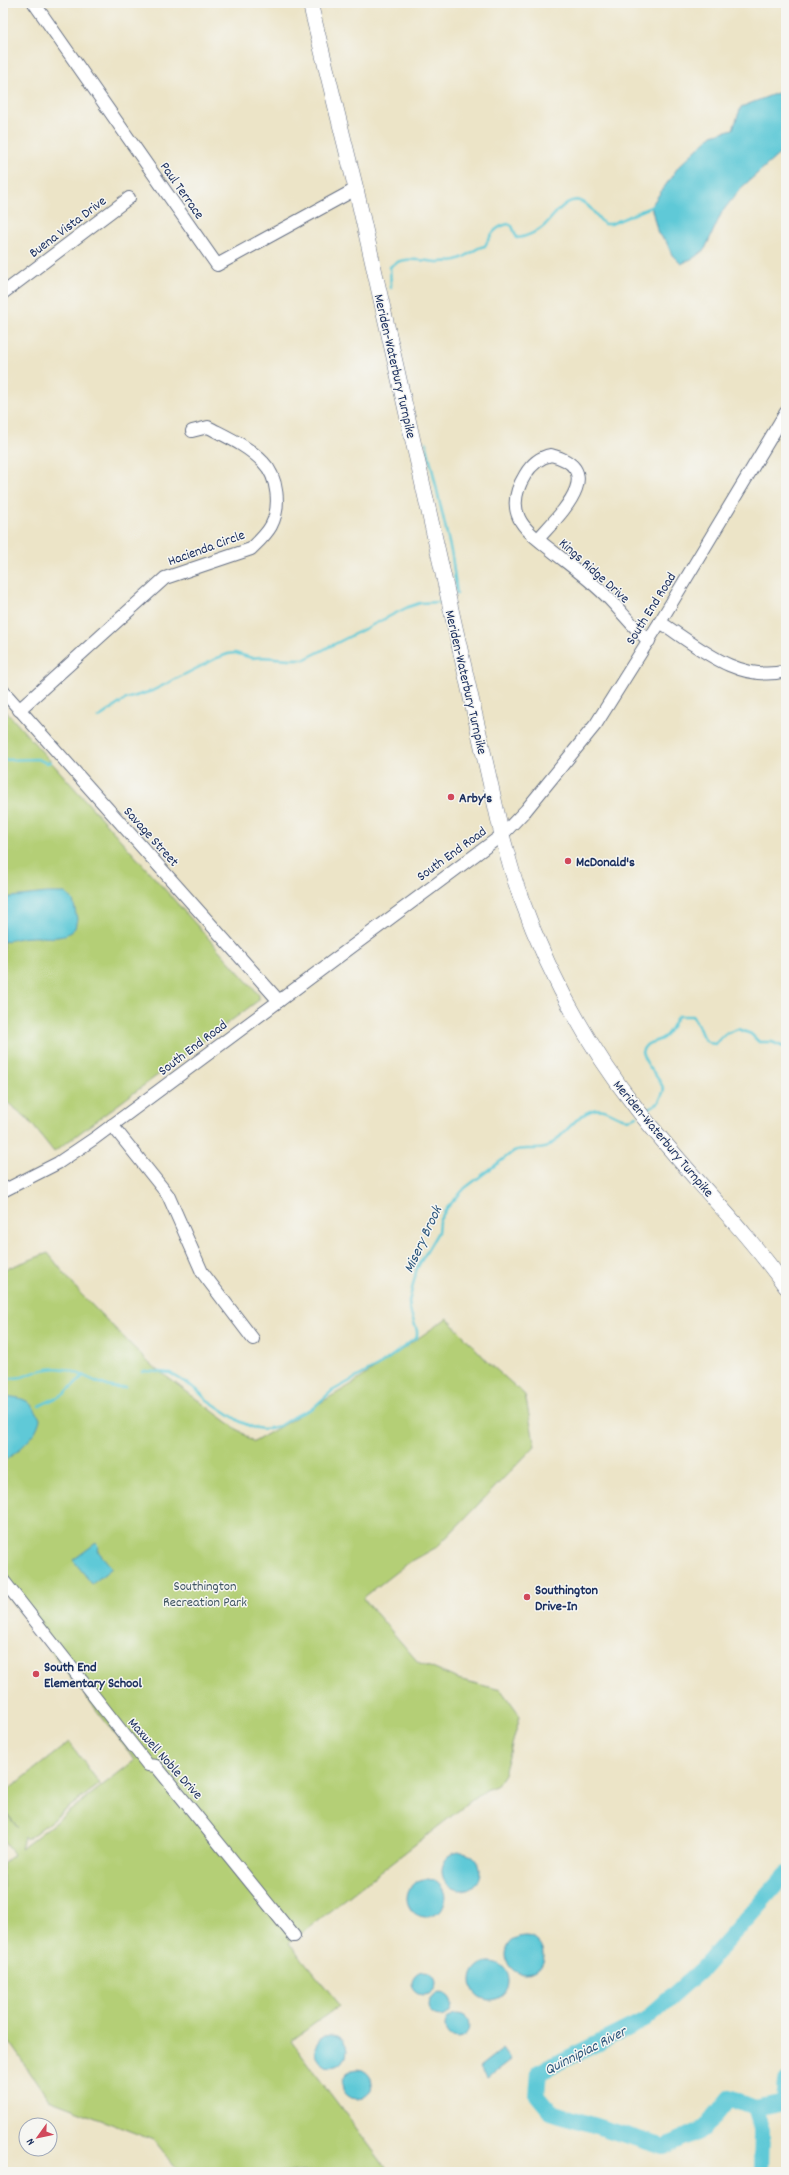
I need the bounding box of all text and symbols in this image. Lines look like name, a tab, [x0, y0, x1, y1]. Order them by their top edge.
street label: Paul Terrace	[154, 158, 208, 224]
street label: Buena Vista Drive	[25, 192, 111, 263]
street label: Meriden-Waterbury Turnpike	[368, 292, 420, 441]
street label: Hacienda Circle	[165, 526, 248, 572]
street label: Kings Ridge Drive	[554, 534, 633, 609]
street label: South End Road	[621, 569, 682, 649]
street label: Meriden-Waterbury Turnpike	[439, 608, 491, 757]
place label: Arby's	[459, 789, 492, 809]
marker: Arby's	[446, 792, 456, 802]
street label: Savage Street	[118, 803, 183, 872]
street label: South End Road	[413, 822, 491, 887]
place label: McDonald's	[576, 853, 635, 873]
marker: McDonald's	[563, 856, 573, 866]
street label: South End Road	[154, 1016, 232, 1081]
street label: Meriden-Waterbury Turnpike	[607, 1076, 718, 1202]
water label: Misery Brook	[399, 1201, 450, 1277]
park label: Southington Recreation Park	[163, 1577, 247, 1613]
place label: Southington Drive-In	[535, 1581, 599, 1617]
marker: Southington Drive-In	[522, 1592, 532, 1602]
place label: South End Elementary School	[44, 1658, 143, 1694]
marker: South End Elementary School	[31, 1669, 41, 1679]
street label: Maxwell Noble Drive	[122, 1714, 207, 1805]
water label: Quinnipiac River	[541, 2021, 632, 2082]
north arrow	[18, 2117, 58, 2157]
text: N	[23, 2134, 39, 2148]

